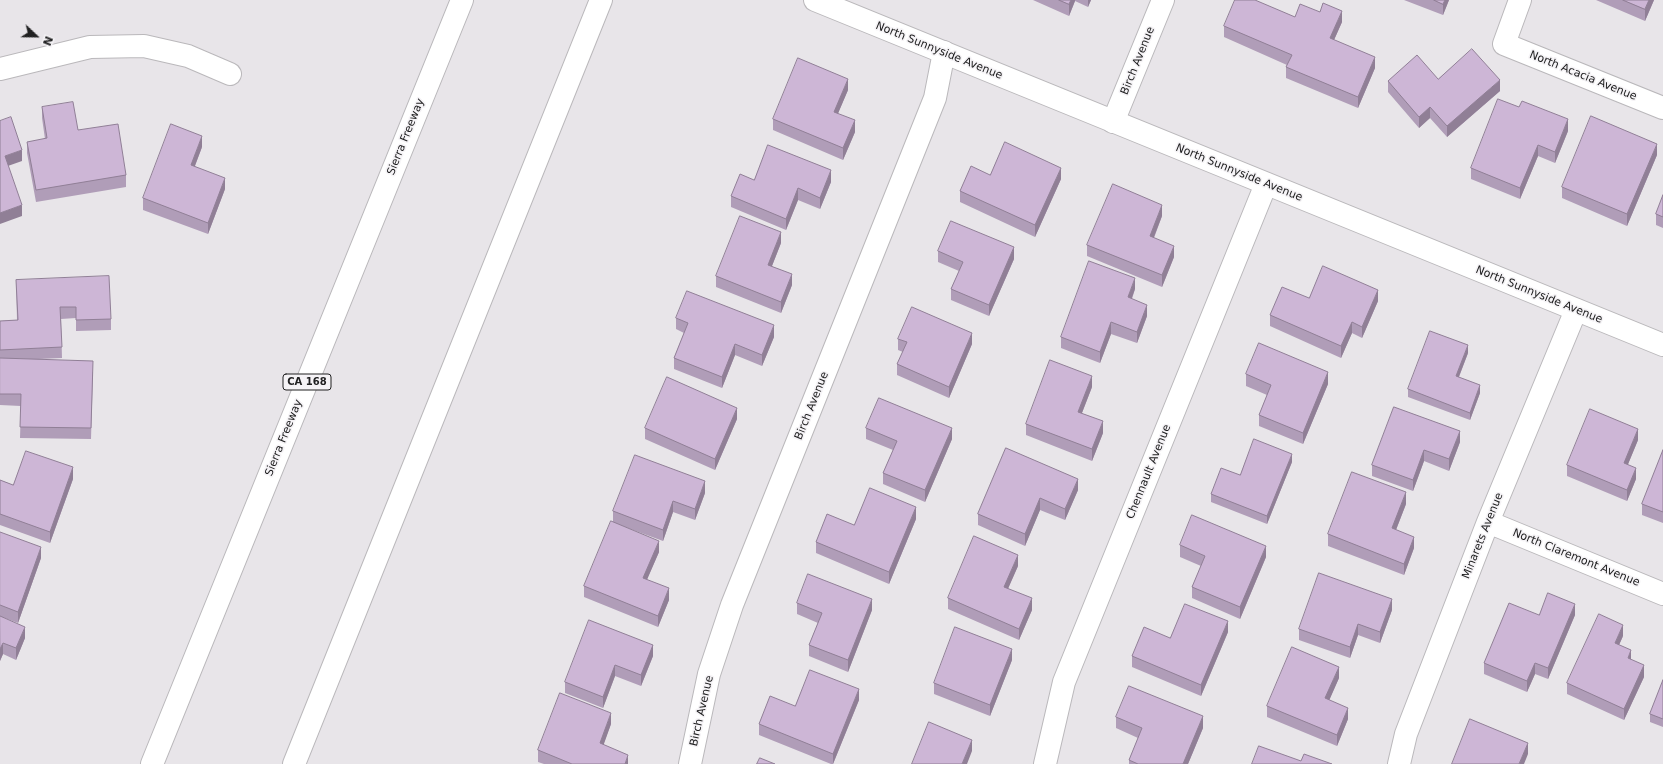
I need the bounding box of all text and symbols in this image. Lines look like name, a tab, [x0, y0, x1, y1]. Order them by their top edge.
north arrow	[16, 16, 56, 56]
street label: North Sunnyside Avenue	[874, 19, 1004, 83]
street label: Birch Avenue	[1118, 25, 1158, 97]
text: N	[40, 34, 55, 47]
street label: North Acacia Avenue	[1527, 48, 1639, 104]
street label: Sierra Freeway	[385, 97, 427, 177]
street label: North Sunnyside Avenue	[1174, 141, 1304, 205]
street label: North Sunnyside Avenue	[1474, 263, 1604, 327]
street label: Birch Avenue	[792, 370, 832, 442]
road number: CA 168	[283, 374, 331, 390]
street label: Sierra Freeway	[263, 398, 305, 478]
street label: Chennault Avenue	[1124, 423, 1174, 521]
street label: Minarets Avenue	[1460, 491, 1506, 581]
street label: North Claremont Avenue	[1511, 526, 1641, 590]
street label: Birch Avenue	[687, 674, 717, 748]

